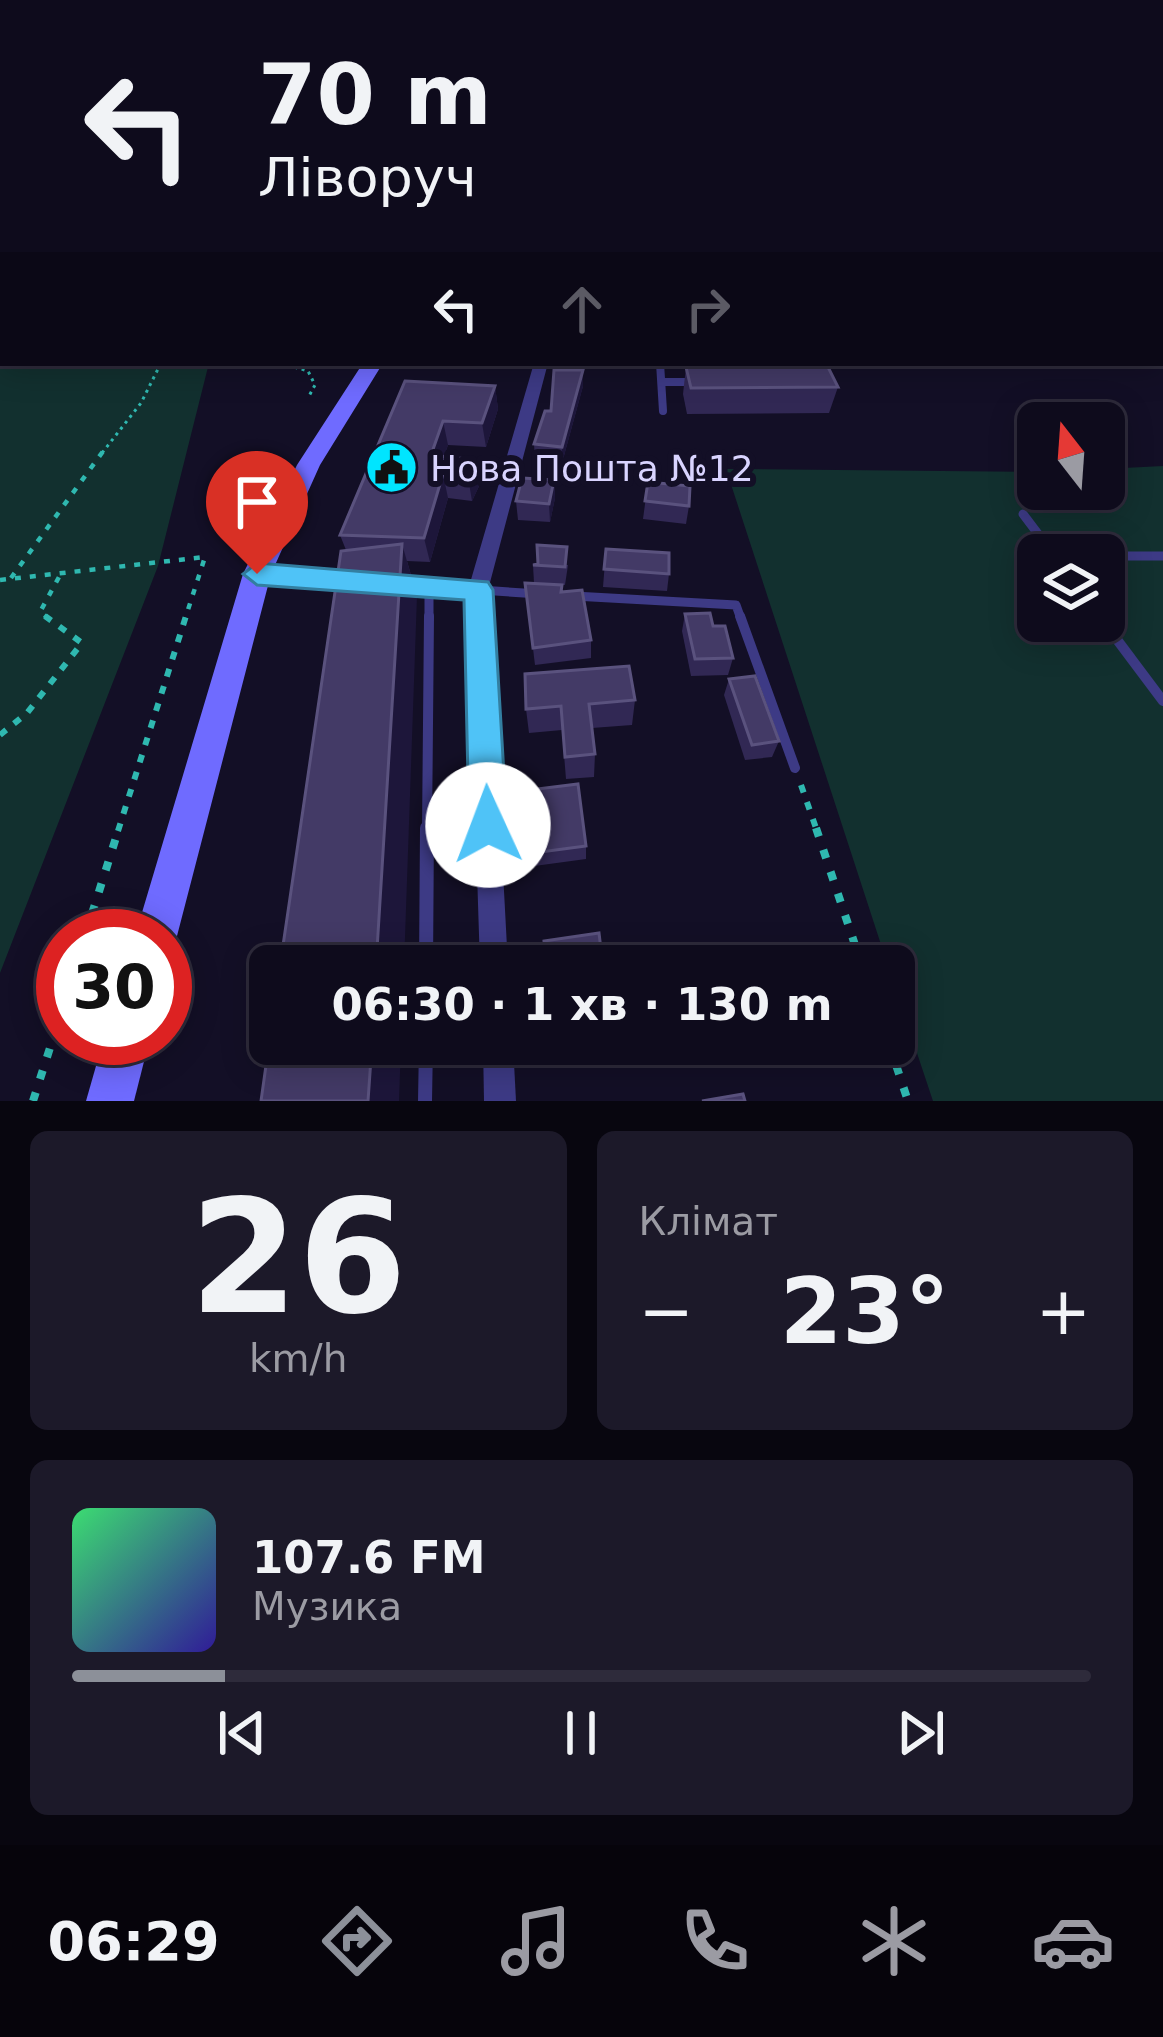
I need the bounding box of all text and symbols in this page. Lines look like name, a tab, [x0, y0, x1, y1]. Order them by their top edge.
text: 70 m	[258, 46, 492, 144]
icon: left	[60, 48, 216, 204]
text: Ліворуч	[258, 146, 477, 209]
icon: left	[423, 276, 489, 342]
icon: ahead	[549, 276, 615, 342]
icon: right	[675, 276, 741, 342]
north arrow	[1017, 402, 1125, 510]
map controls	[1017, 402, 1125, 642]
public building icon: Нова Пошта №12	[363, 440, 419, 496]
place label: Нова Пошта №12	[430, 448, 754, 489]
pin	[206, 451, 308, 574]
icon: arrive	[224, 469, 290, 535]
button: layers	[1017, 534, 1125, 642]
position arrow	[425, 762, 551, 888]
speed limit sign: 30	[36, 909, 192, 1065]
text: 06:30 · 1 хв · 130 m	[331, 978, 833, 1031]
text: 26	[190, 1167, 407, 1349]
text: Клімат	[639, 1199, 778, 1244]
text: 23°	[780, 1259, 950, 1364]
text: −	[639, 1273, 694, 1350]
text: +	[1036, 1273, 1091, 1350]
text: km/h	[249, 1336, 347, 1381]
text: 107.6 FM	[252, 1531, 486, 1584]
text: Музика	[252, 1584, 402, 1629]
icon: previous	[209, 1700, 275, 1766]
icon: pause	[548, 1700, 614, 1766]
icon: next	[888, 1700, 954, 1766]
icon: directions	[315, 1899, 399, 1983]
icon: music	[494, 1899, 578, 1983]
icon: phone	[673, 1899, 757, 1983]
icon: climate	[852, 1899, 936, 1983]
icon: car	[1031, 1899, 1115, 1983]
text: 06:29	[48, 1910, 219, 1973]

